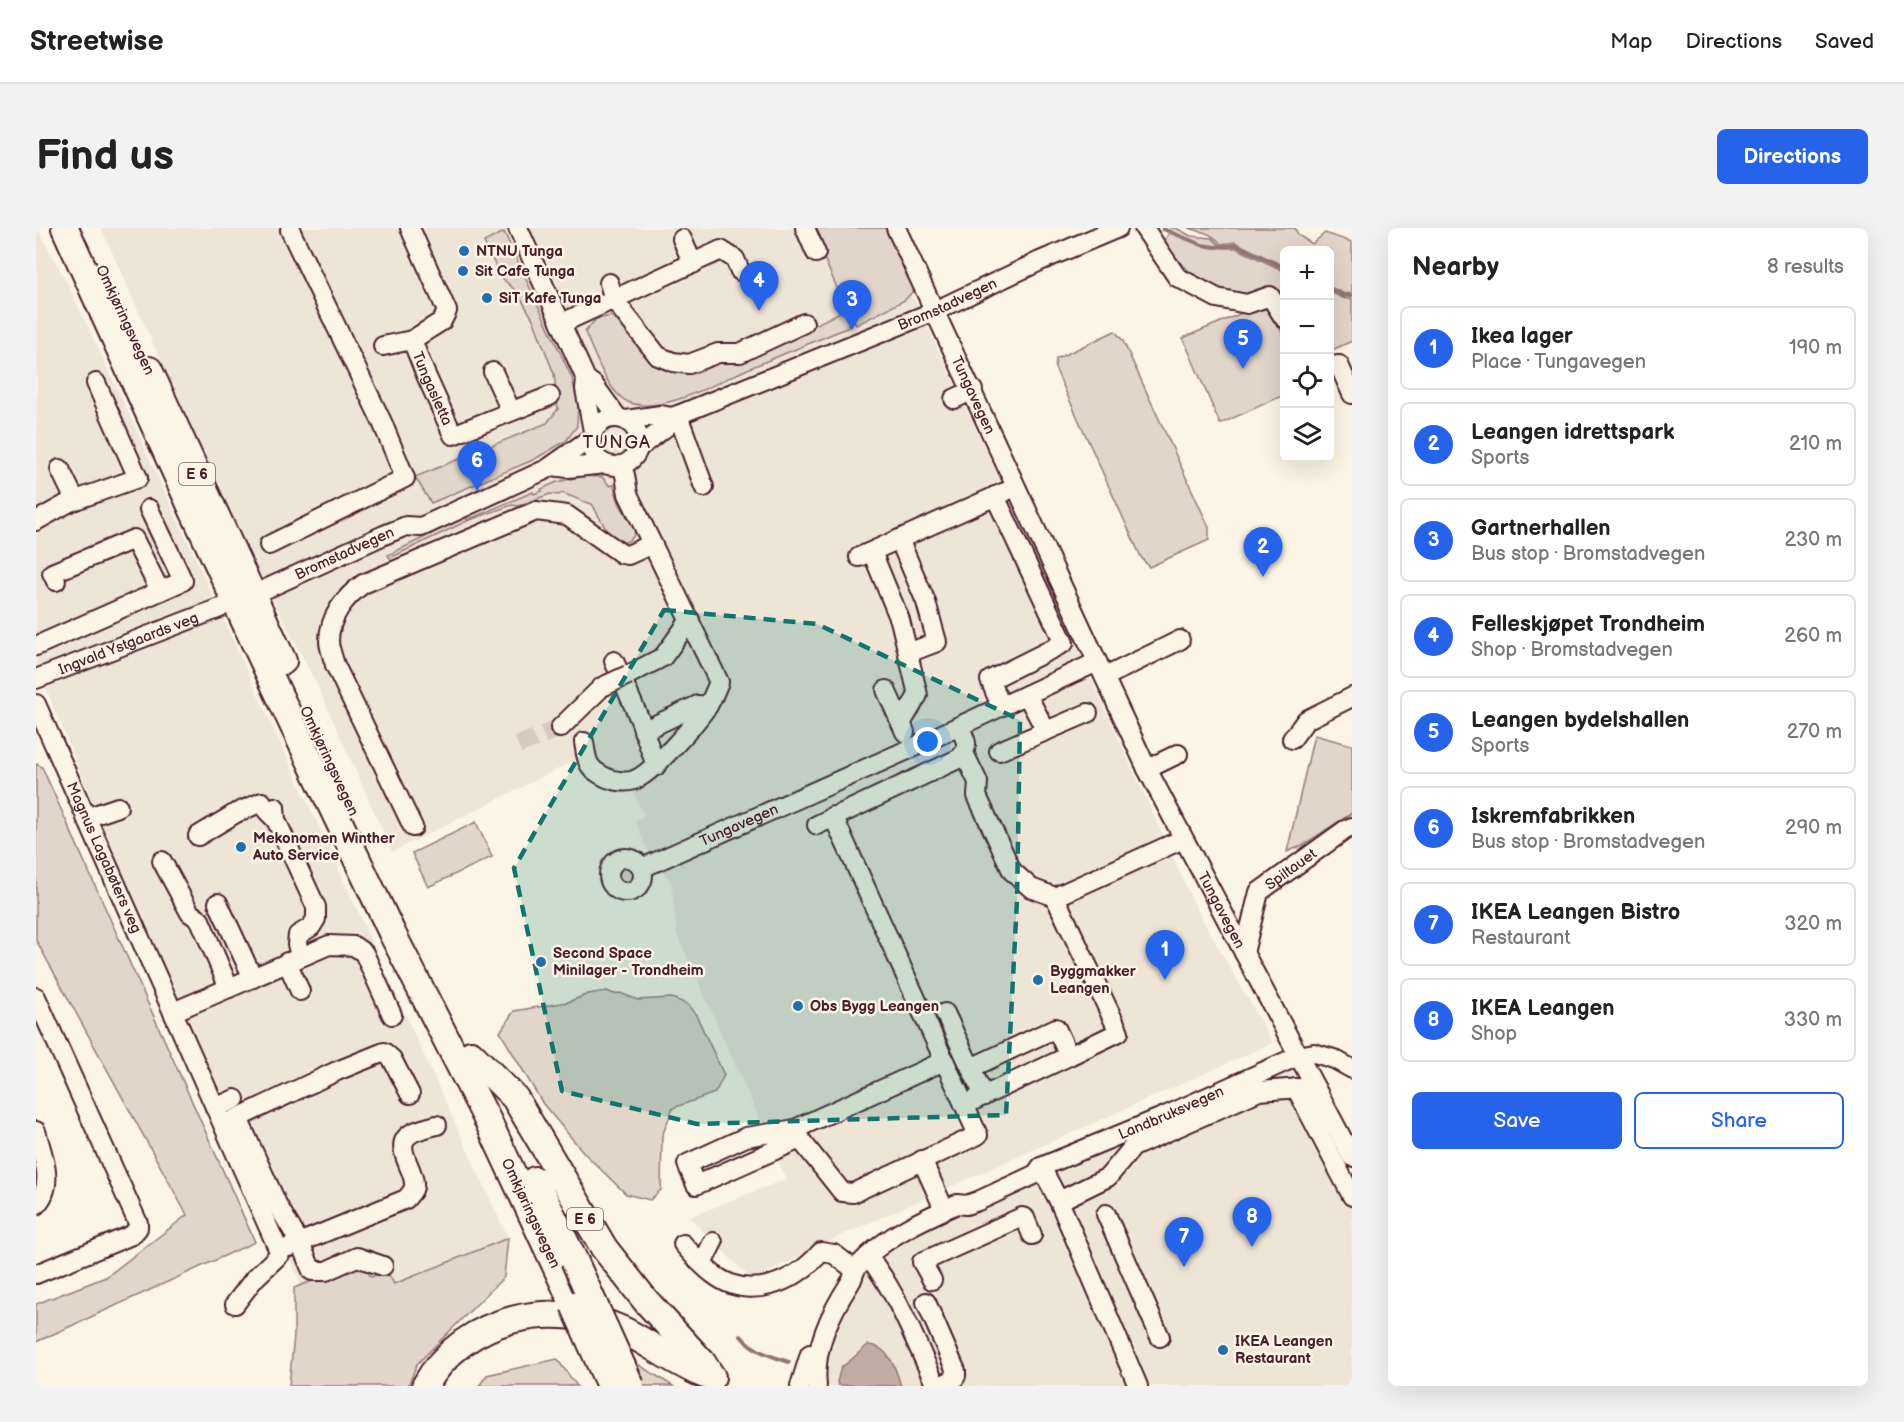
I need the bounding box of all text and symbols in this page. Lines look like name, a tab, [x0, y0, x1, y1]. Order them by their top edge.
text: Streetwise	[30, 25, 163, 58]
text: Map	[1610, 29, 1653, 54]
text: Directions	[1686, 29, 1782, 54]
text: Saved	[1815, 29, 1874, 54]
button: Directions	[1717, 129, 1868, 184]
text: Find us	[36, 131, 174, 182]
place label: NTNU Tunga	[476, 242, 563, 261]
marker: NTNU Tunga	[457, 244, 471, 258]
map controls	[1280, 246, 1334, 462]
button: +	[1280, 246, 1334, 300]
text: Nearby	[1412, 252, 1499, 283]
text: 8 results	[1767, 255, 1844, 279]
street label: Omkjøringsvegen	[91, 262, 159, 378]
place label: Sit Cafe Tunga	[475, 262, 575, 281]
pin: 4	[740, 262, 778, 311]
marker: Sit Cafe Tunga	[456, 264, 470, 278]
street label: Bromstadvegen	[895, 273, 1000, 335]
pin: 3	[832, 280, 872, 330]
place label: SiT Kafe Tunga	[499, 289, 601, 308]
marker: SiT Kafe Tunga	[480, 291, 494, 305]
button: −	[1280, 300, 1334, 354]
pin: 5	[1224, 320, 1262, 369]
text: Ikea lager	[1471, 323, 1573, 350]
text: 1	[1429, 336, 1438, 360]
text: 190 m	[1789, 336, 1842, 360]
street label: Tungasletta	[408, 349, 457, 428]
text: Place · Tungavegen	[1471, 350, 1646, 374]
street label: Tungavegen	[947, 353, 1000, 437]
button: locate	[1280, 354, 1334, 408]
button: layers	[1280, 408, 1334, 462]
text: Leangen idrettspark	[1471, 419, 1674, 446]
district label: TUNGA	[582, 432, 652, 453]
text: 2	[1428, 432, 1439, 456]
text: 210 m	[1789, 432, 1842, 456]
pin: 6	[458, 442, 496, 491]
text: Sports	[1471, 446, 1529, 470]
road number: E 6	[179, 463, 215, 485]
text: Gartnerhallen	[1471, 515, 1611, 542]
street label: Bromstadvegen	[292, 522, 397, 584]
pin: 2	[1244, 528, 1282, 577]
text: 3	[1428, 528, 1439, 552]
text: 230 m	[1785, 528, 1842, 552]
text: Bus stop · Bromstadvegen	[1471, 542, 1705, 566]
street label: Ingvald Ystgaards veg	[56, 608, 201, 679]
text: Felleskjøpet Trondheim	[1471, 611, 1705, 638]
text: 4	[1428, 624, 1439, 648]
text: 260 m	[1784, 624, 1842, 648]
text: Shop · Bromstadvegen	[1471, 638, 1673, 662]
street label: Omkjøringsvegen	[295, 703, 363, 819]
text: Leangen bydelshallen	[1471, 707, 1689, 734]
text: 5	[1428, 720, 1439, 744]
text: 270 m	[1787, 720, 1842, 744]
your location	[913, 727, 942, 756]
text: Sports	[1471, 734, 1529, 758]
street label: Magnus Lagabøters veg	[62, 779, 146, 936]
street label: Tungavegen	[697, 799, 781, 851]
text: Iskremfabrikken	[1471, 803, 1635, 830]
text: 6	[1427, 816, 1440, 840]
text: 290 m	[1785, 816, 1842, 840]
place label: Mekonomen Winther Auto Service	[252, 829, 396, 865]
text: Bus stop · Bromstadvegen	[1471, 830, 1705, 854]
marker: Mekonomen Winther Auto Service	[234, 840, 248, 854]
street label: Spiltauet	[1261, 844, 1321, 894]
street label: Tungavegen	[1194, 869, 1250, 952]
text: IKEA Leangen Bistro	[1471, 899, 1680, 926]
text: 7	[1428, 912, 1439, 936]
text: 320 m	[1784, 912, 1842, 936]
text: Restaurant	[1471, 926, 1571, 950]
pin: 1	[1146, 930, 1184, 980]
place label: Second Space Minilager - Trondheim	[553, 944, 704, 980]
marker: Second Space Minilager - Trondheim	[534, 955, 548, 969]
place label: Byggmakker Leangen	[1050, 962, 1137, 998]
marker: Byggmakker Leangen	[1031, 973, 1045, 987]
text: IKEA Leangen	[1471, 995, 1614, 1022]
place label: Obs Bygg Leangen	[810, 997, 939, 1016]
marker: Obs Bygg Leangen	[791, 999, 805, 1013]
text: 8	[1427, 1008, 1440, 1032]
text: 330 m	[1784, 1008, 1842, 1032]
text: Shop	[1471, 1022, 1517, 1046]
street label: Landbruksvegen	[1116, 1081, 1227, 1144]
button: Save	[1412, 1092, 1622, 1149]
button: Share	[1634, 1092, 1844, 1149]
street label: Omkjøringsvegen	[497, 1155, 565, 1271]
pin: 8	[1232, 1198, 1272, 1247]
road number: E 6	[567, 1208, 603, 1230]
pin: 7	[1164, 1218, 1204, 1267]
place label: IKEA Leangen Restaurant	[1235, 1332, 1333, 1368]
marker: IKEA Leangen Restaurant	[1216, 1343, 1230, 1357]

